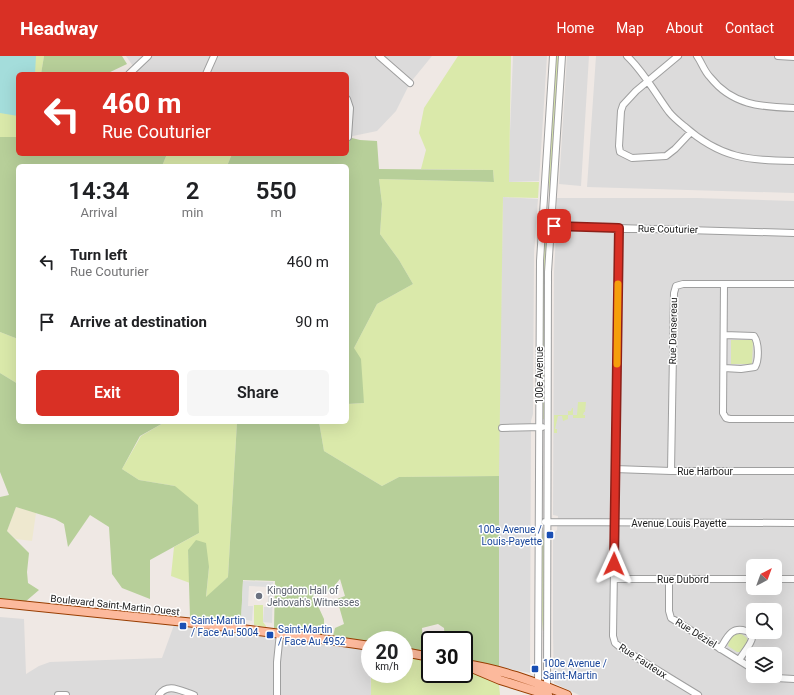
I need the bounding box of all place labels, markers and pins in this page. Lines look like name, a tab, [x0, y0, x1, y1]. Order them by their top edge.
pin	[537, 209, 571, 243]
place label: 100e Avenue / Louis-Payette	[478, 524, 542, 547]
marker: 100e Avenue / Louis-Payette	[545, 530, 555, 540]
place label: Kingdom Hall of Jehovah's Witnesses	[267, 585, 359, 608]
marker: Kingdom Hall of Jehovah's Witnesses	[254, 591, 264, 601]
place label: Saint-Martin / Face Au 5004	[191, 615, 259, 638]
marker: Saint-Martin / Face Au 5004	[178, 621, 188, 631]
place label: Saint-Martin / Face Au 4952	[278, 624, 346, 647]
marker: Saint-Martin / Face Au 4952	[265, 630, 275, 640]
place label: 100e Avenue / Saint-Martin	[543, 658, 607, 681]
marker: 100e Avenue / Saint-Martin	[530, 664, 540, 674]

